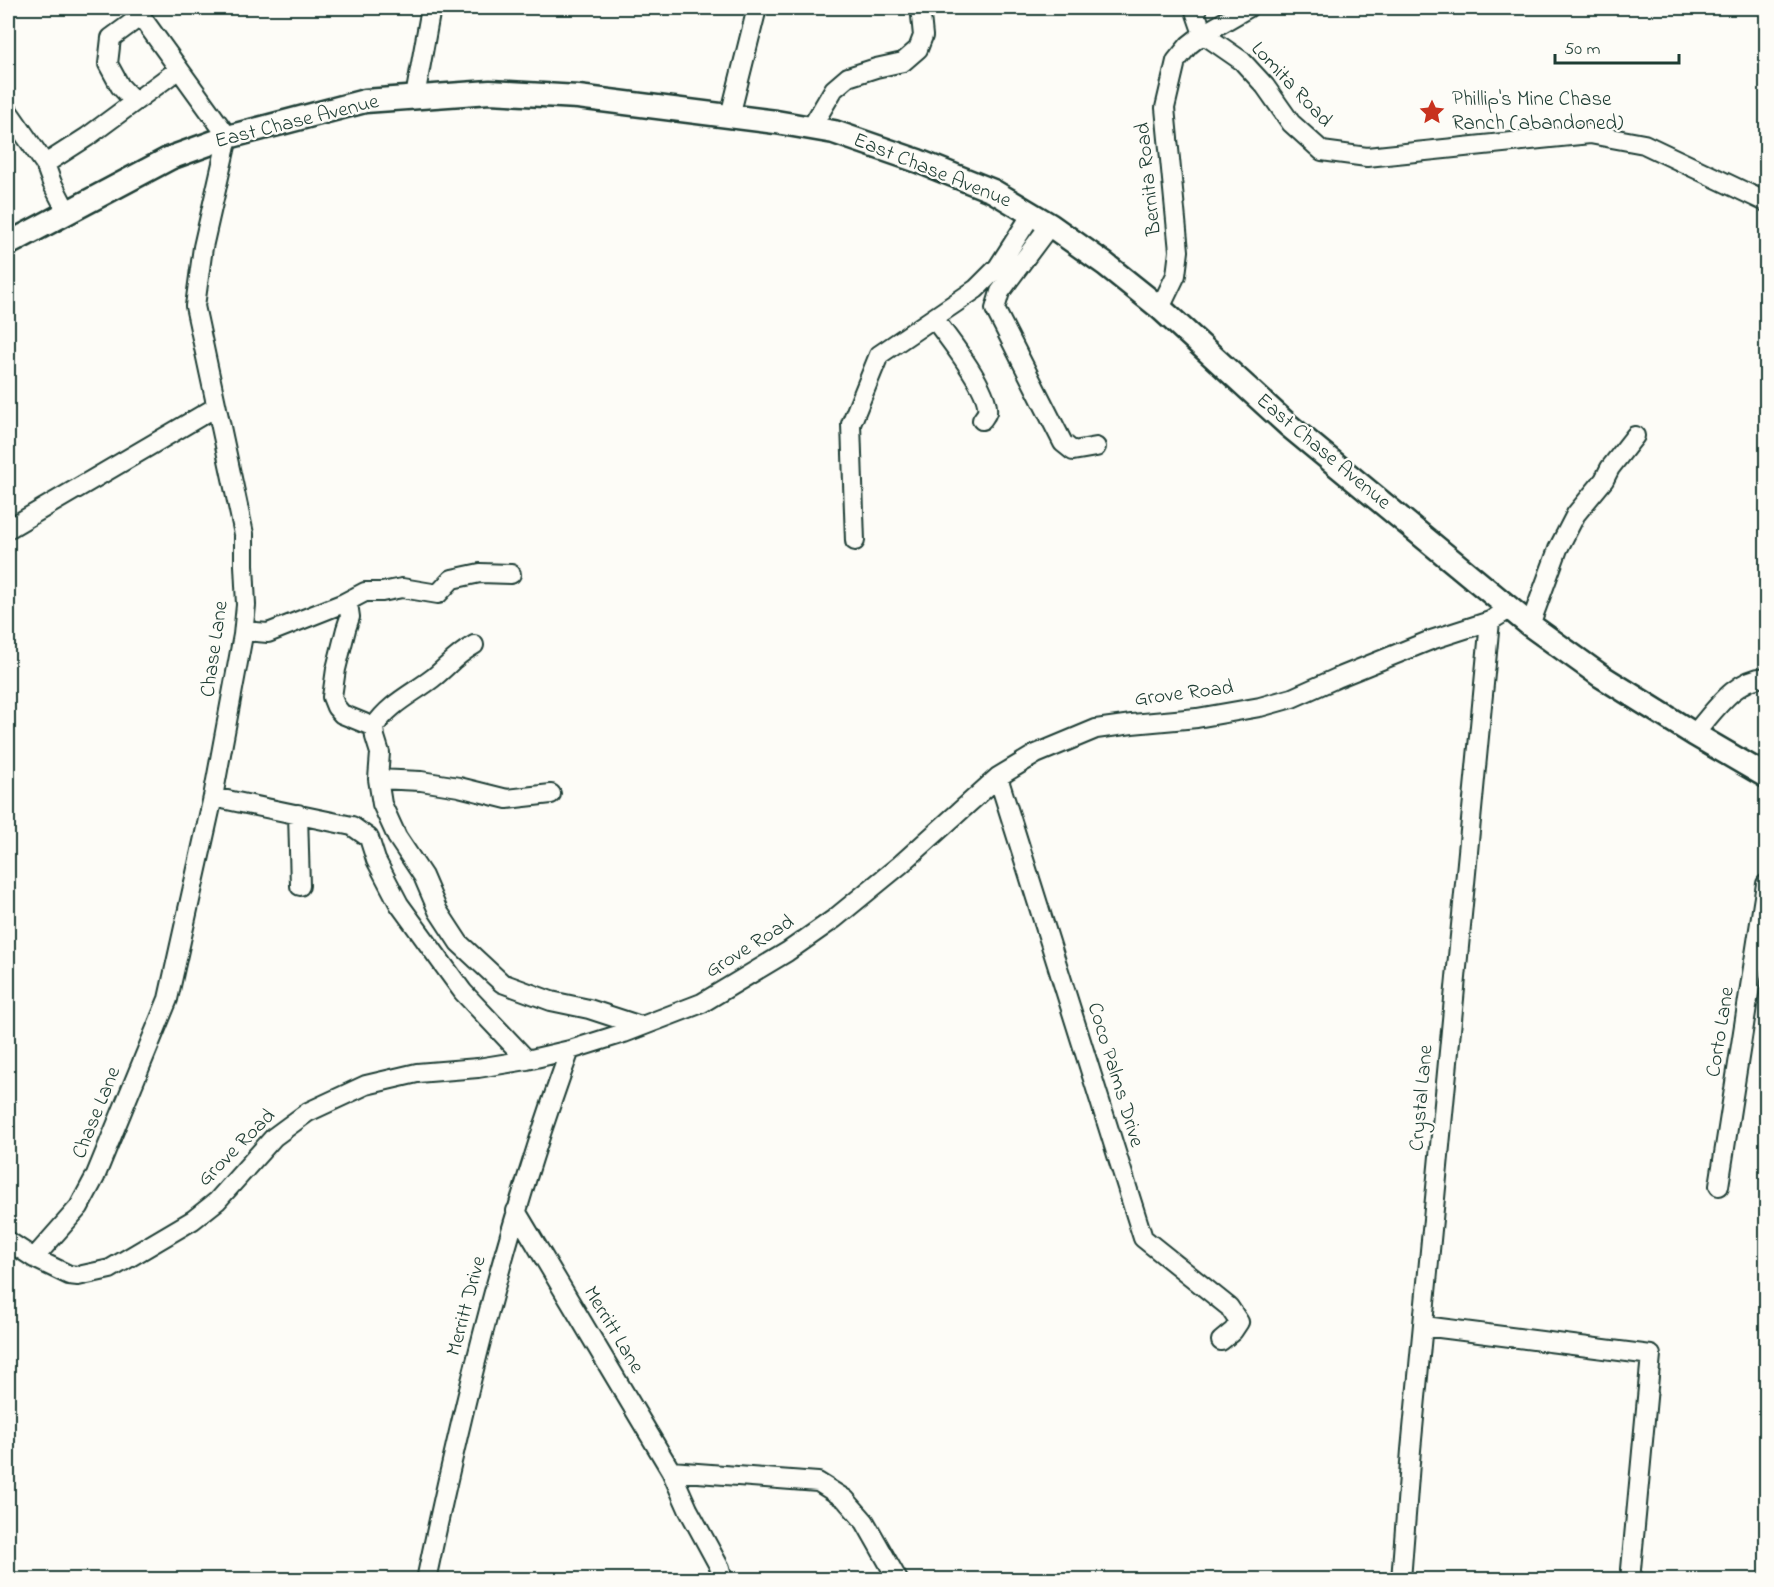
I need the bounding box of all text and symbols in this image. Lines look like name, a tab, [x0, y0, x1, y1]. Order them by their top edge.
scale bar	[1555, 27, 1680, 65]
street label: Lomita Road	[1243, 35, 1339, 135]
text: 50 m	[1564, 37, 1601, 63]
place label: Phillip's Mine Chase Ranch (abandoned)	[1452, 85, 1623, 139]
street label: East Chase Avenue	[212, 87, 383, 157]
place icon: Phillip's Mine Chase Ranch (abandoned)	[1417, 97, 1447, 127]
street label: Bernita Road	[1128, 121, 1170, 238]
street label: East Chase Avenue	[848, 126, 1016, 217]
street label: East Chase Avenue	[1249, 387, 1397, 518]
street label: Chase Lane	[193, 598, 237, 699]
street label: Grove Road	[1133, 673, 1235, 715]
street label: Grove Road	[700, 908, 800, 986]
street label: Corto Lane	[1699, 984, 1743, 1079]
street label: Coco Palms Drive	[1079, 999, 1151, 1152]
street label: Crystal Lane	[1402, 1043, 1444, 1153]
street label: Chase Lane	[65, 1062, 129, 1164]
street label: Grove Road	[191, 1102, 283, 1194]
street label: Merritt Drive	[439, 1252, 495, 1359]
street label: Merritt Lane	[575, 1281, 651, 1380]

